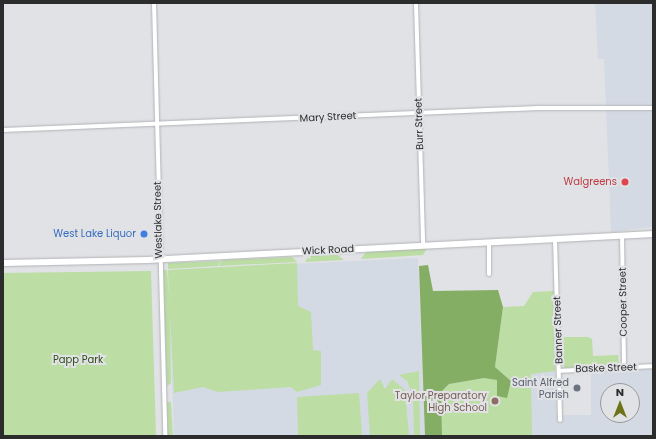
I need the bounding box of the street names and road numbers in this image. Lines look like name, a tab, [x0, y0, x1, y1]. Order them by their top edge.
street label: Burr Street	[412, 98, 426, 150]
street label: Mary Street	[299, 110, 357, 124]
street label: Westlake Street	[151, 181, 165, 259]
street label: Wick Road	[302, 243, 354, 257]
street label: Cooper Street	[616, 267, 630, 337]
street label: Banner Street	[551, 296, 565, 364]
street label: Baske Street	[575, 361, 637, 375]

